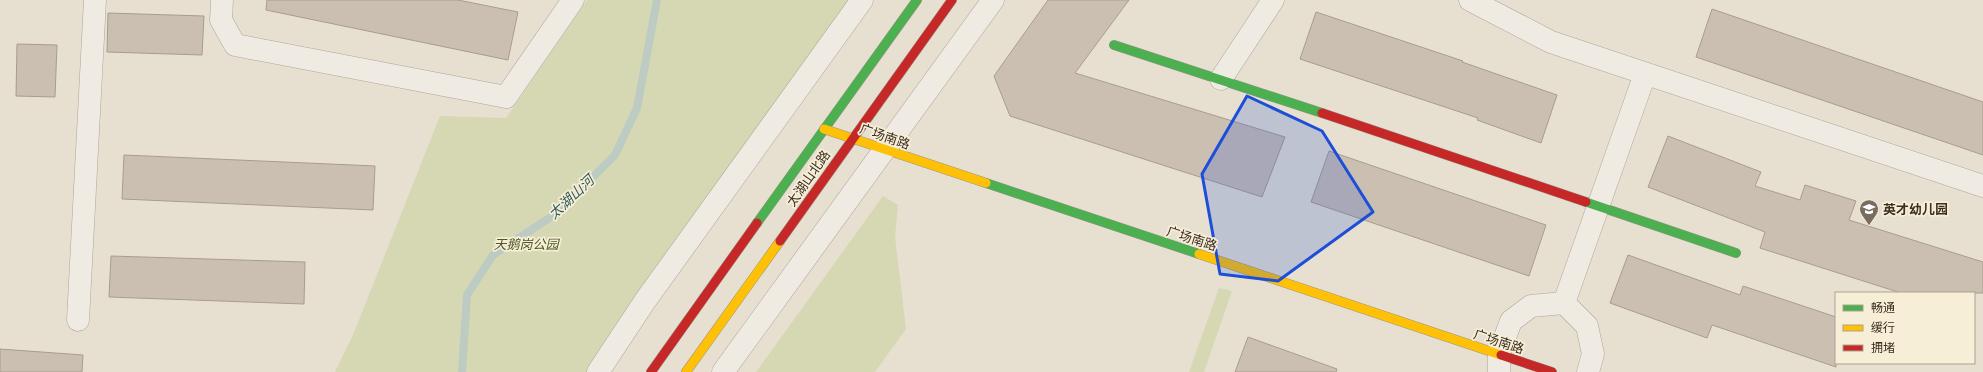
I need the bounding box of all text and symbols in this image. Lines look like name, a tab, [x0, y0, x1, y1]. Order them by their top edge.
street label: 广场南路	[858, 121, 912, 152]
street label: 太湖山北路	[784, 147, 833, 209]
water label: 太湖山河	[545, 170, 599, 222]
school or university icon: 英才幼儿园	[1858, 198, 1880, 226]
place label: 英才幼儿园	[1883, 202, 1948, 217]
street label: 广场南路	[1165, 223, 1219, 254]
park label: 天鹅岗公园	[493, 237, 560, 252]
legend	[1835, 292, 1975, 364]
text: 畅通	[1871, 301, 1895, 315]
text: 缓行	[1871, 321, 1895, 335]
street label: 广场南路	[1472, 326, 1526, 357]
text: 拥堵	[1871, 341, 1895, 355]

